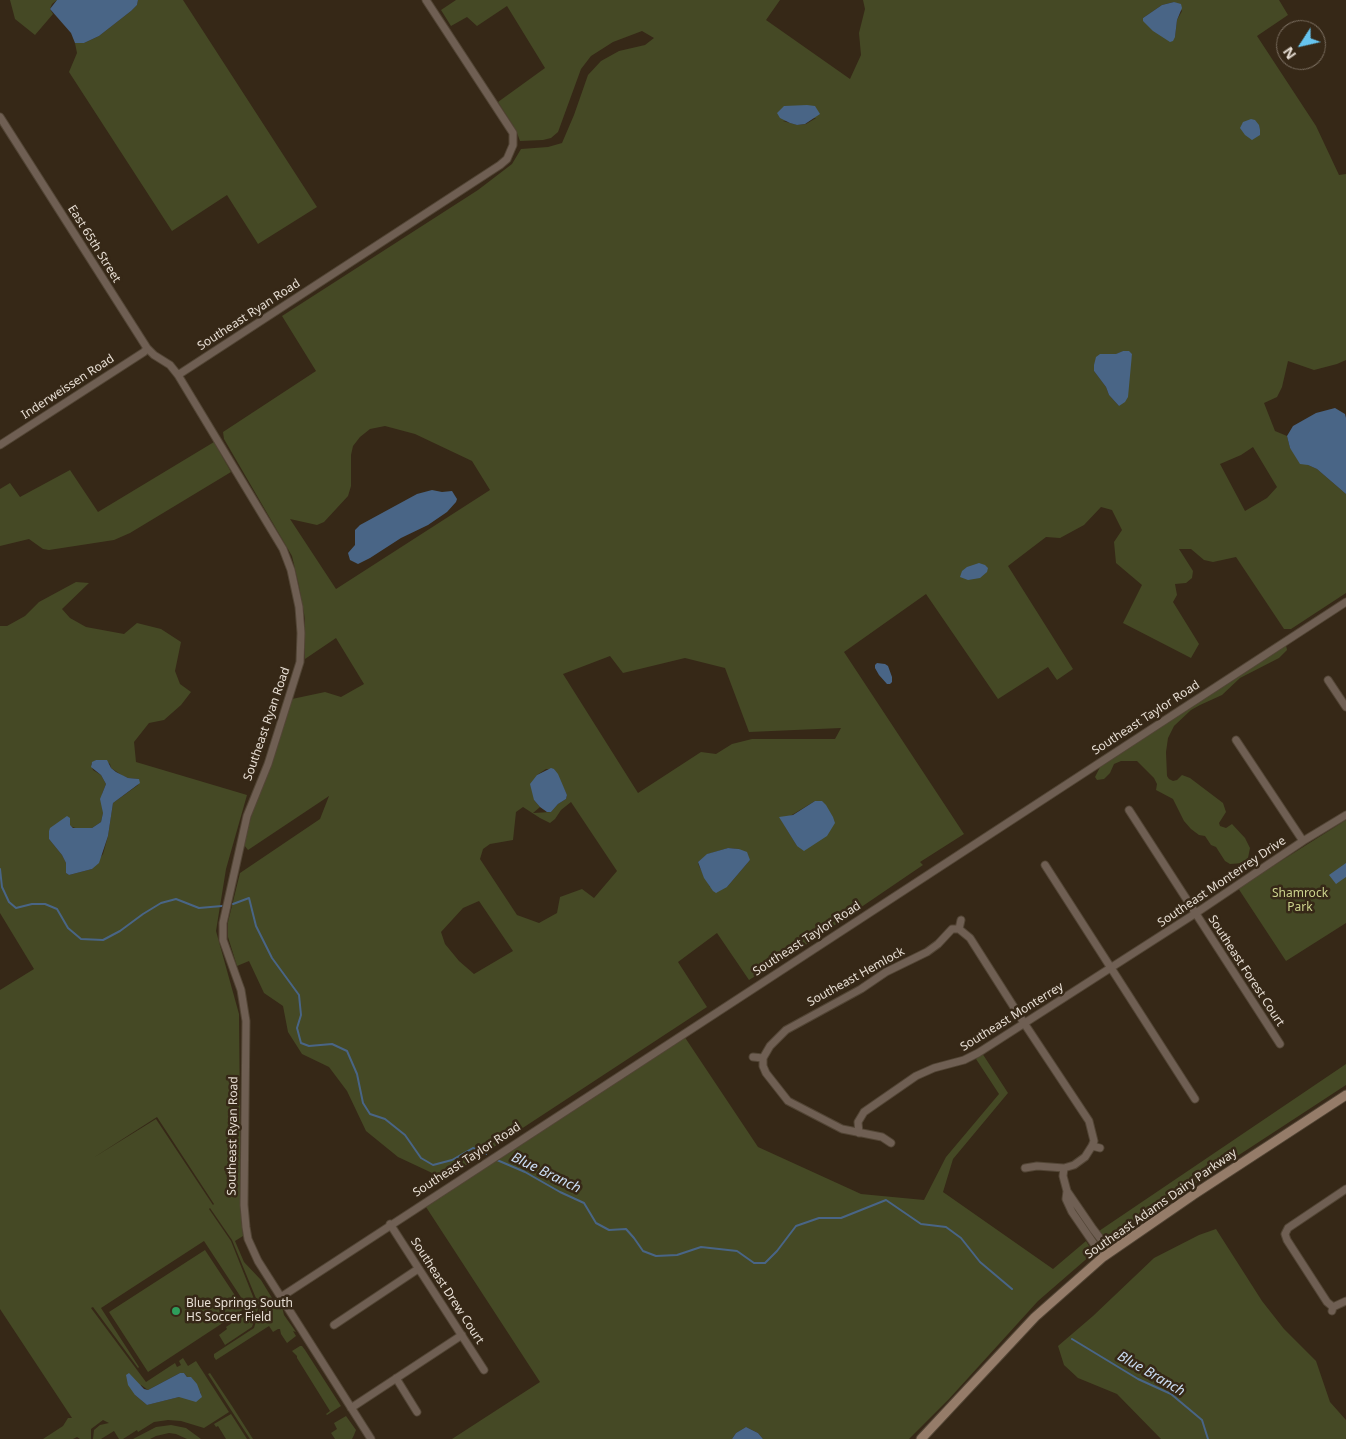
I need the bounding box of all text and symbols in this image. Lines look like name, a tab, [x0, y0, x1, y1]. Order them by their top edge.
north arrow	[1276, 20, 1326, 70]
text: N	[1278, 43, 1300, 63]
street label: East 65th Street	[64, 203, 124, 285]
street label: Southeast Ryan Road	[195, 276, 303, 354]
street label: Inderweissen Road	[19, 352, 117, 422]
street label: Southeast Ryan Road	[241, 665, 293, 783]
street label: Southeast Taylor Road	[1089, 678, 1203, 758]
street label: Southeast Monterrey Drive	[1155, 834, 1289, 930]
park label: Shamrock Park	[1272, 887, 1328, 915]
street label: Southeast Taylor Road	[750, 899, 864, 979]
street label: Southeast Forest Court	[1205, 913, 1287, 1029]
street label: Southeast Hemlock	[805, 944, 907, 1010]
street label: Southeast Monterrey	[958, 979, 1066, 1055]
street label: Southeast Ryan Road	[225, 1076, 241, 1196]
street label: Southeast Taylor Road	[410, 1120, 524, 1200]
street label: Southeast Adams Dairy Parkway	[1082, 1146, 1240, 1262]
water label: Blue Branch	[509, 1149, 583, 1197]
street label: Southeast Drew Court	[407, 1235, 487, 1347]
place label: Blue Springs South HS Soccer Field	[186, 1297, 293, 1325]
marker: Blue Springs South HS Soccer Field	[170, 1305, 182, 1317]
water label: Blue Branch	[1114, 1348, 1188, 1400]

